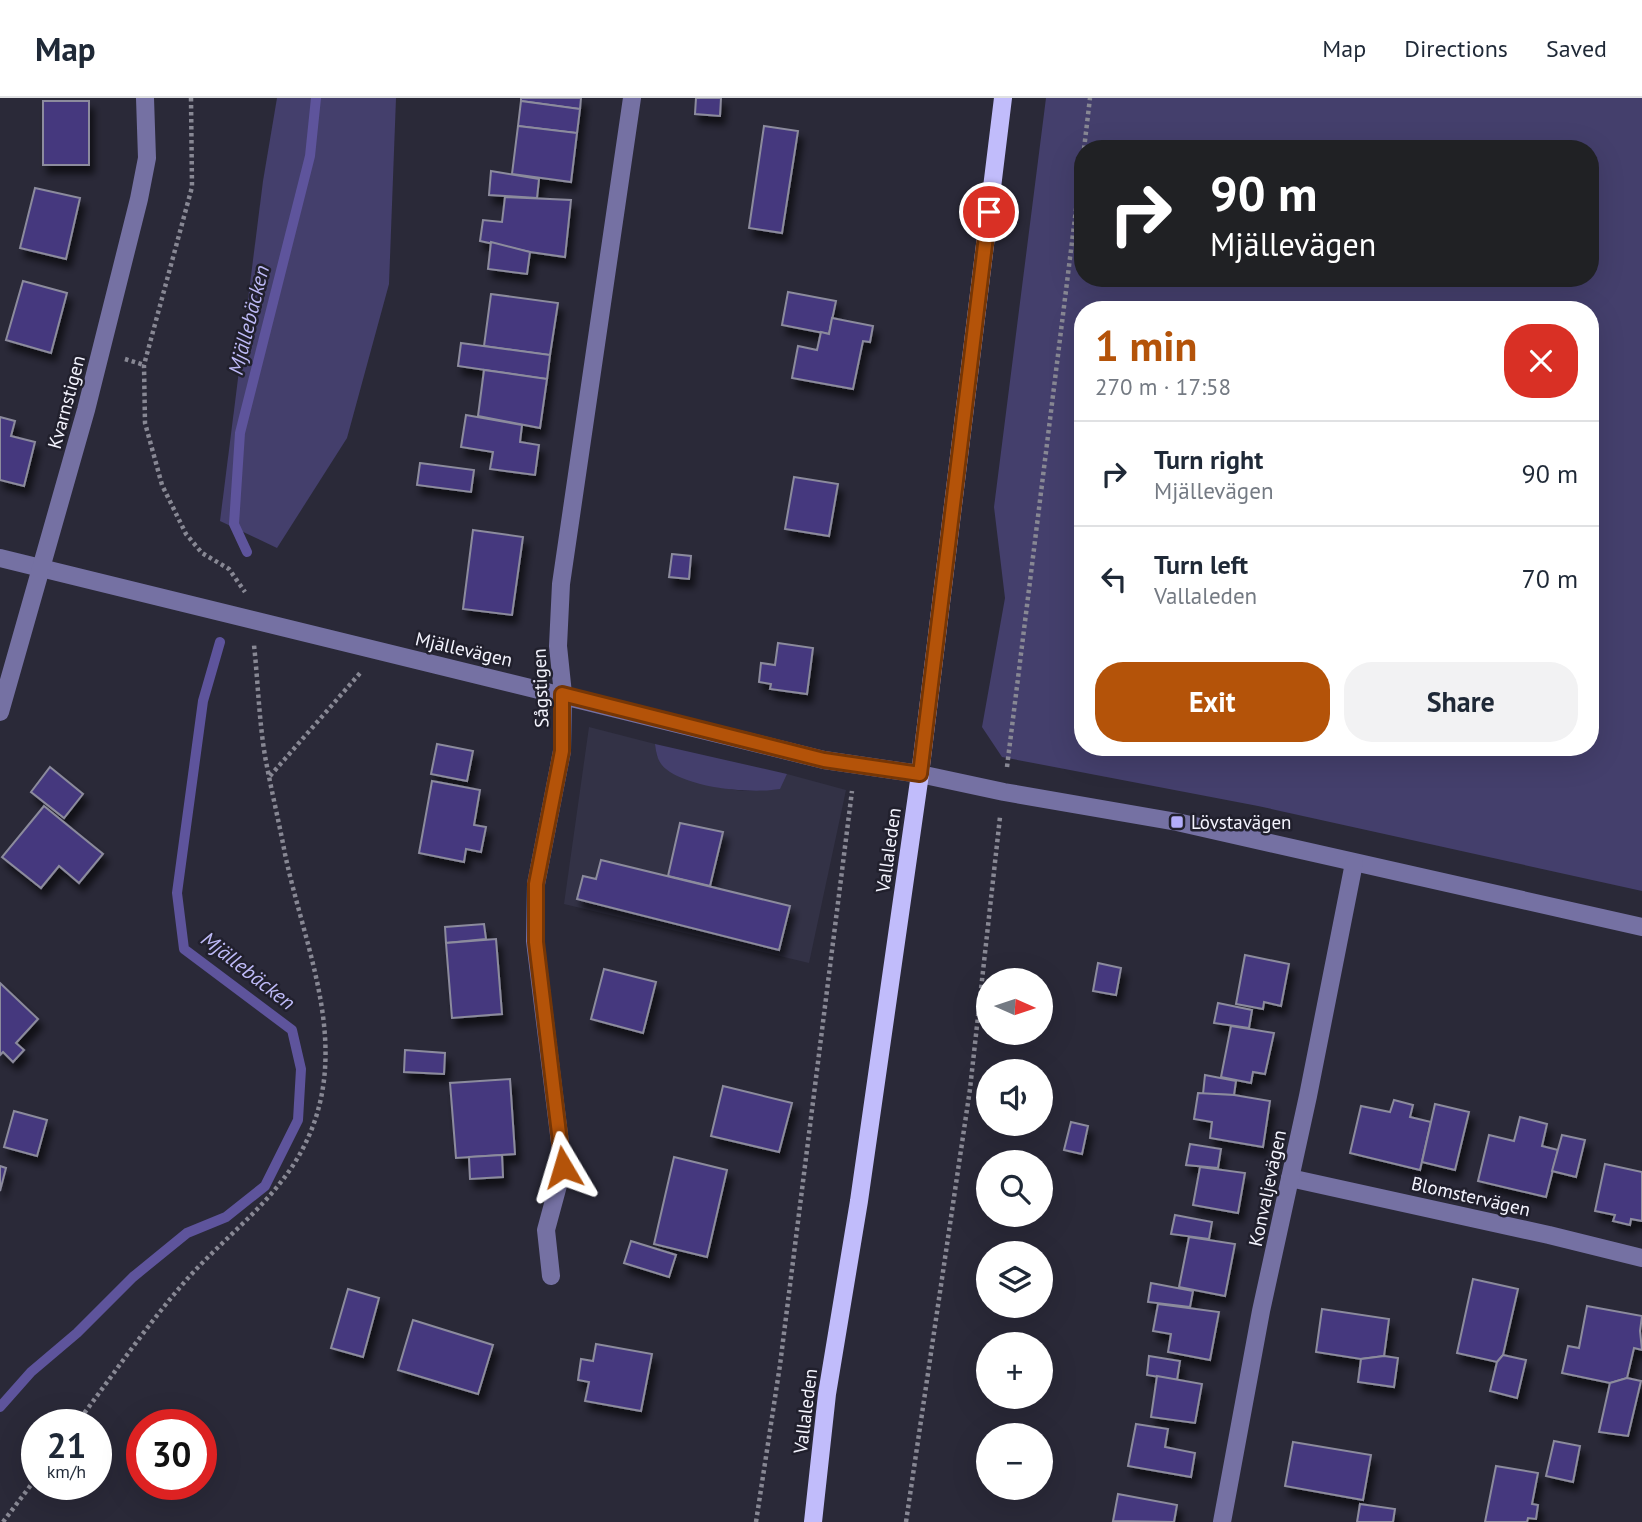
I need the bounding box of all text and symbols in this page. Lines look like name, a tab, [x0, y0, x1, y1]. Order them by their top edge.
text: Map	[35, 27, 96, 70]
text: Map	[1322, 33, 1366, 64]
text: Directions	[1404, 33, 1508, 64]
text: Saved	[1546, 33, 1607, 64]
text: 90 m	[1210, 161, 1317, 225]
icon: right	[1095, 168, 1186, 259]
pin	[959, 182, 1019, 242]
icon: arrive	[970, 193, 1008, 231]
text: Mjällevägen	[1210, 223, 1376, 265]
water label: Mjällebäcken	[222, 262, 275, 377]
text: 1 min	[1095, 318, 1197, 373]
button: close	[1504, 324, 1578, 398]
street label: Kvarnstigen	[42, 353, 90, 451]
text: 270 m · 17:58	[1095, 372, 1231, 401]
text: Turn right	[1154, 443, 1263, 476]
icon: right	[1095, 455, 1133, 493]
text: 90 m	[1522, 457, 1578, 490]
text: Mjällevägen	[1154, 476, 1273, 505]
text: Turn left	[1154, 548, 1248, 581]
icon: left	[1095, 560, 1133, 598]
text: 70 m	[1522, 562, 1578, 595]
text: Vallaleden	[1154, 581, 1257, 610]
street label: Mjällevägen	[413, 626, 515, 672]
street label: Sågstigen	[527, 648, 553, 728]
button: Exit	[1095, 662, 1330, 742]
button: Share	[1344, 662, 1578, 742]
street label: Vallaleden	[870, 806, 906, 895]
place label: Lövstavägen	[1191, 810, 1292, 834]
marker: Lövstavägen	[1169, 814, 1185, 830]
water label: Mjällebäcken	[196, 926, 301, 1016]
north arrow	[976, 968, 1054, 1045]
map controls	[976, 968, 1053, 1500]
button: sound	[976, 1059, 1053, 1136]
street label: Konvaljevägen	[1243, 1128, 1291, 1248]
position arrow	[526, 1130, 600, 1204]
button: search	[976, 1150, 1053, 1227]
street label: Blomstervägen	[1409, 1171, 1533, 1221]
button: layers	[976, 1241, 1053, 1318]
button: +	[976, 1332, 1053, 1409]
street label: Vallaleden	[788, 1367, 822, 1456]
speed limit sign: 30	[126, 1409, 217, 1500]
text: 21	[47, 1422, 86, 1468]
button: −	[976, 1423, 1053, 1500]
text: km/h	[47, 1460, 86, 1483]

